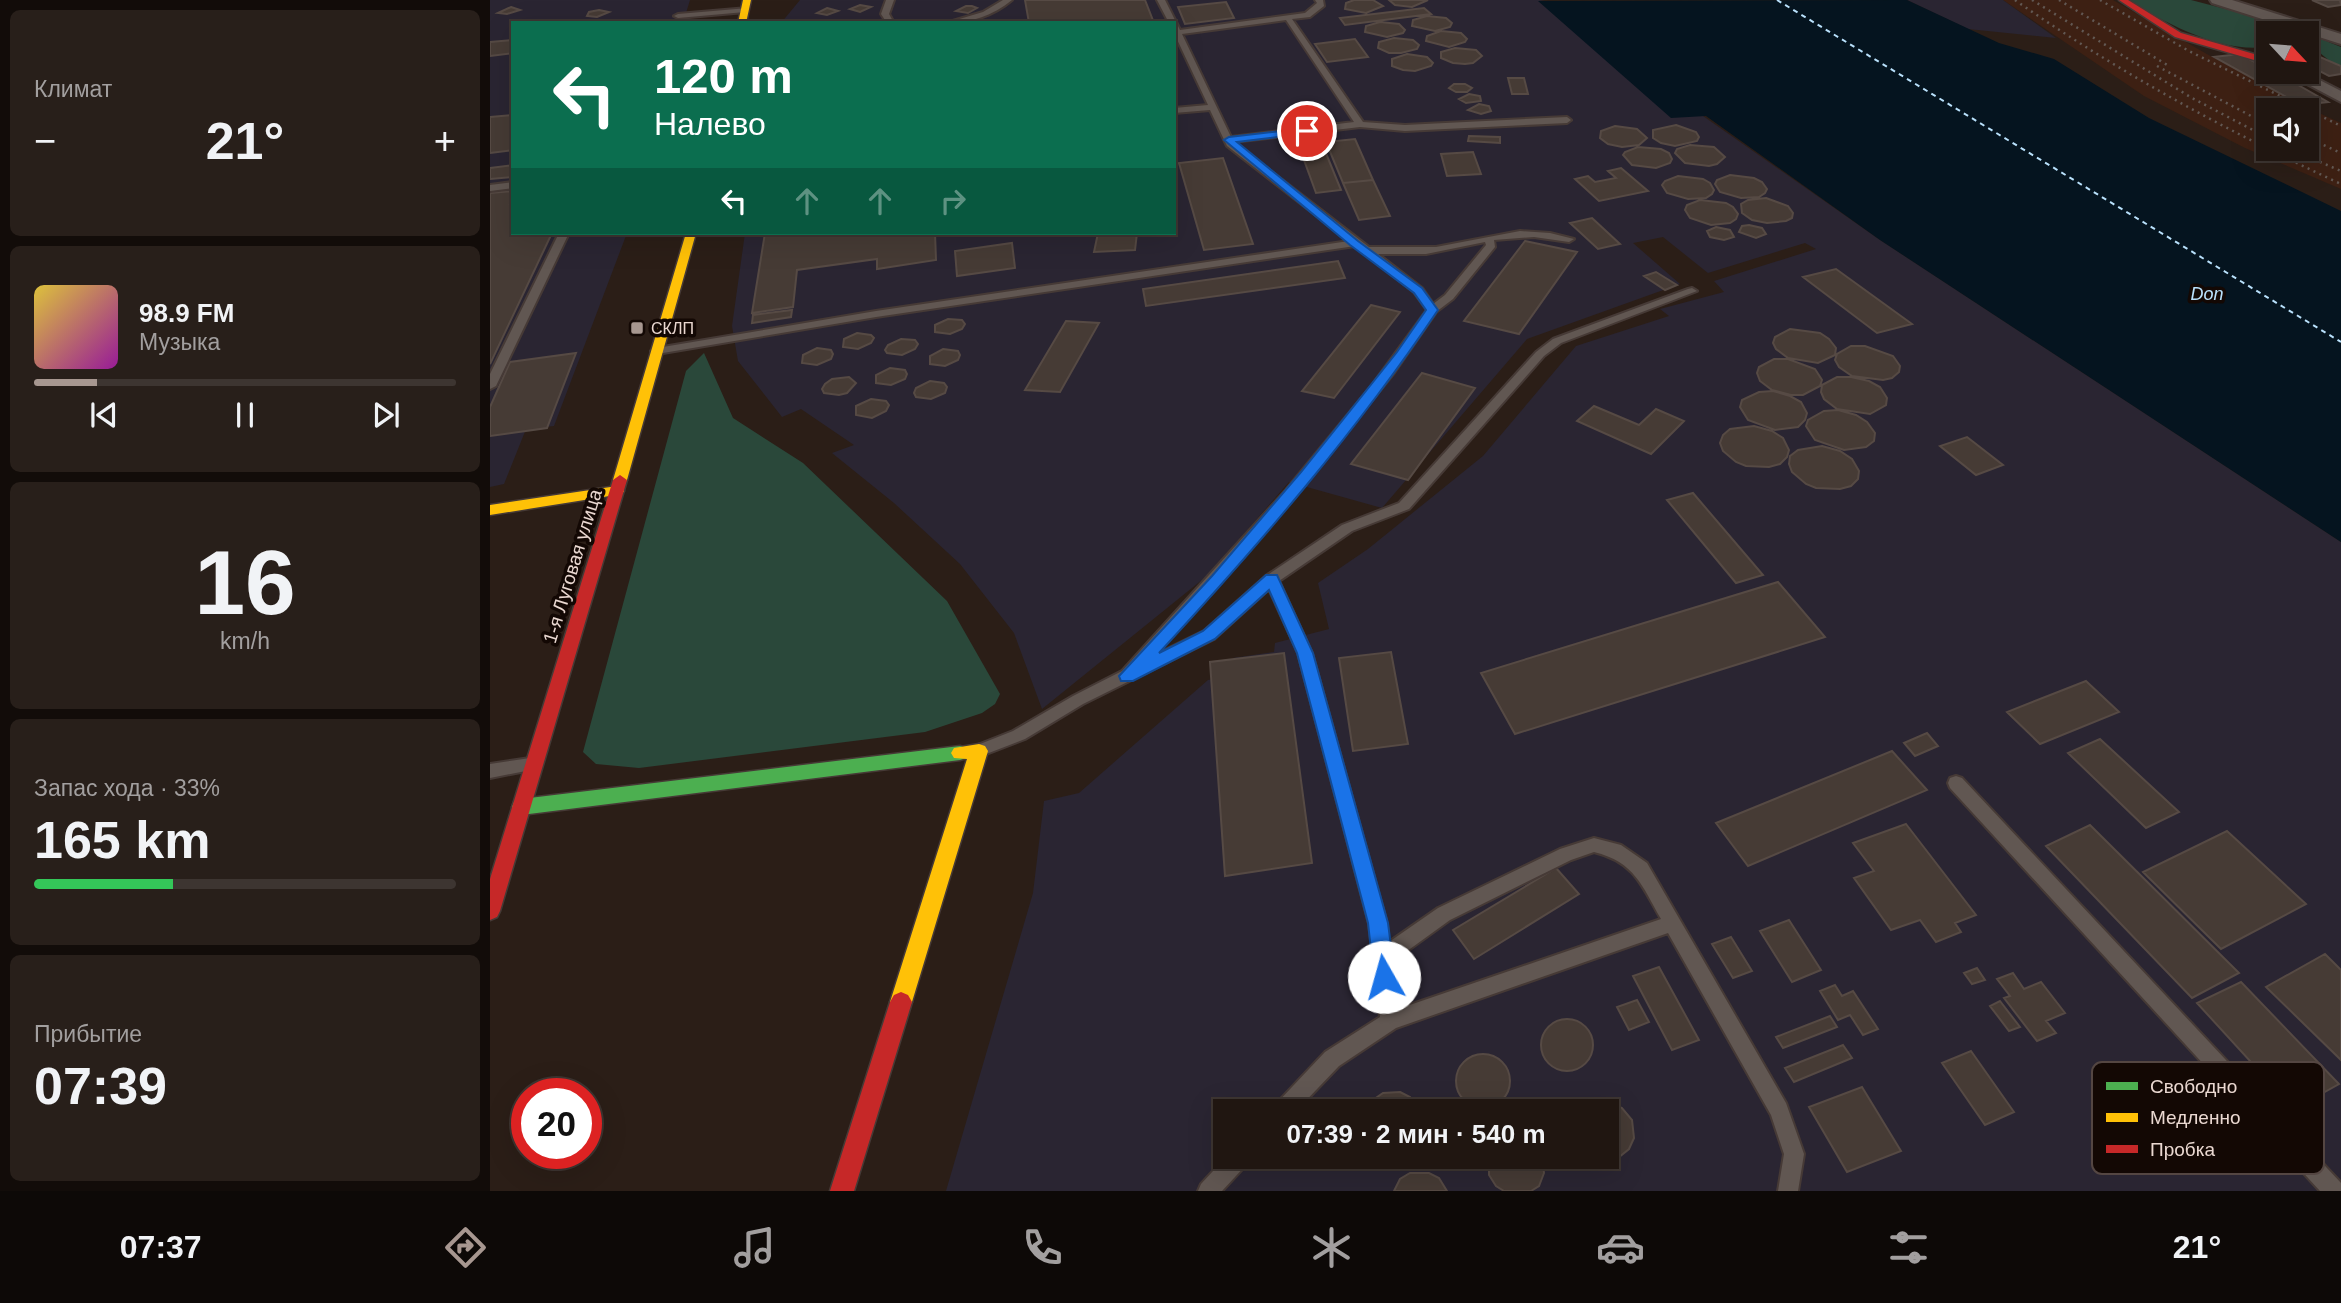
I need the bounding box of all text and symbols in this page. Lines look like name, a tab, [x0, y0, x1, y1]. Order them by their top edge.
north arrow	[2256, 21, 2319, 84]
map controls	[2256, 21, 2319, 161]
icon: left	[539, 49, 630, 140]
text: 120 m	[654, 49, 793, 103]
text: Климат	[34, 76, 112, 102]
button: sound	[2256, 98, 2319, 161]
pin	[1277, 101, 1337, 161]
text: Налево	[654, 106, 766, 142]
text: 21°	[206, 112, 284, 170]
icon: arrive	[1288, 112, 1326, 150]
text: −	[34, 120, 56, 162]
text: +	[434, 120, 456, 162]
icon: left	[715, 182, 753, 220]
icon: ahead	[788, 182, 826, 220]
icon: ahead	[861, 182, 899, 220]
icon: right	[934, 182, 972, 220]
water label: Don	[2190, 284, 2224, 304]
text: 98.9 FM	[139, 298, 234, 328]
marker: СКЛП	[629, 320, 645, 336]
place label: СКЛП	[651, 320, 694, 337]
text: Музыка	[139, 329, 220, 355]
icon: previous	[85, 396, 123, 434]
icon: pause	[226, 396, 264, 434]
icon: next	[367, 396, 405, 434]
street label: 1-я Луговая улица	[539, 486, 606, 646]
text: 16	[194, 532, 296, 633]
text: km/h	[220, 628, 270, 654]
text: Запас хода · 33%	[34, 775, 220, 801]
text: 165 km	[34, 811, 210, 869]
position arrow	[1347, 940, 1421, 1014]
text: Прибытие	[34, 1021, 142, 1047]
text: 07:39	[34, 1057, 167, 1115]
legend	[2092, 1062, 2324, 1174]
text: Свободно	[2150, 1076, 2237, 1097]
speed limit sign: 20	[511, 1078, 602, 1169]
text: Медленно	[2150, 1107, 2240, 1128]
text: 07:39 · 2 мин · 540 m	[1286, 1119, 1546, 1149]
text: Пробка	[2150, 1139, 2215, 1160]
icon: directions	[441, 1223, 490, 1272]
icon: music	[730, 1223, 779, 1272]
icon: phone	[1018, 1223, 1067, 1272]
icon: climate	[1307, 1223, 1356, 1272]
icon: car	[1596, 1223, 1645, 1272]
icon: filters	[1884, 1223, 1933, 1272]
text: 07:37	[120, 1229, 202, 1265]
text: 21°	[2173, 1229, 2221, 1265]

